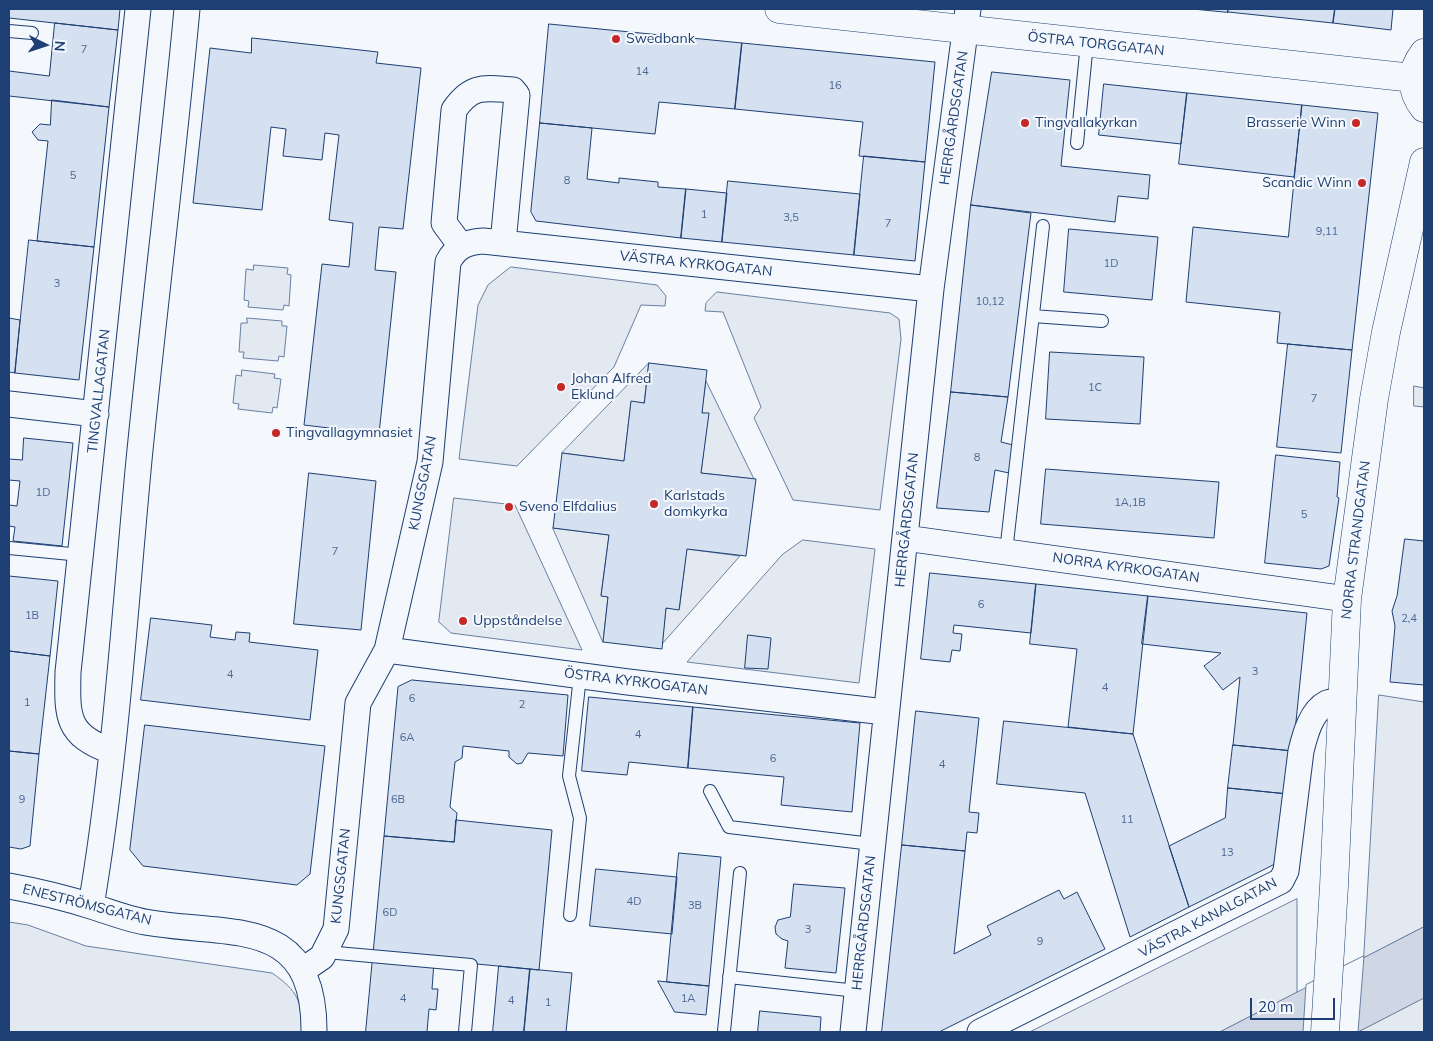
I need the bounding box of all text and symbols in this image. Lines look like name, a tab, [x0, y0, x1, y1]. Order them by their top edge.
north arrow	[20, 20, 70, 70]
street label: ÖSTRA TORGGATAN	[1027, 28, 1165, 60]
place label: Swedbank	[626, 31, 695, 47]
marker: Swedbank	[610, 33, 622, 45]
text: N	[51, 40, 69, 52]
house number: 7	[81, 43, 87, 57]
street label: HERRGÅRDSGATAN	[936, 50, 972, 186]
house number: 14	[635, 65, 649, 79]
house number: 16	[828, 79, 842, 93]
place label: Tingvallakyrkan	[1035, 115, 1137, 131]
place label: Brasserie Winn	[1247, 115, 1346, 131]
marker: Tingvallakyrkan	[1019, 117, 1031, 129]
marker: Brasserie Winn	[1350, 117, 1362, 129]
house number: 5	[70, 169, 76, 183]
house number: 8	[564, 174, 570, 188]
place label: Scandic Winn	[1262, 175, 1352, 191]
marker: Scandic Winn	[1356, 177, 1368, 189]
house number: 1	[701, 208, 707, 222]
house number: 3,5	[783, 211, 799, 225]
house number: 7	[885, 217, 891, 231]
house number: 9,11	[1316, 225, 1338, 239]
street label: VÄSTRA KYRKOGATAN	[619, 248, 773, 280]
house number: 1D	[1104, 257, 1118, 271]
house number: 3	[54, 277, 60, 291]
house number: 10,12	[976, 295, 1004, 309]
street label: TINGVALLAGATAN	[84, 328, 114, 454]
place label: Johan Alfred Eklund	[571, 371, 651, 404]
marker: Johan Alfred Eklund	[555, 381, 567, 393]
house number: 1C	[1088, 381, 1102, 395]
house number: 7	[1311, 392, 1317, 406]
place label: Tingvallagymnasiet	[286, 425, 413, 441]
marker: Tingvallagymnasiet	[270, 427, 282, 439]
street label: KUNGSGATAN	[406, 434, 440, 532]
house number: 8	[974, 451, 980, 465]
street label: HERRGÅRDSGATAN	[892, 452, 922, 588]
street label: NORRA STRANDGATAN	[1338, 460, 1374, 620]
house number: 1D	[36, 486, 50, 500]
place label: Karlstads domkyrka	[664, 488, 728, 520]
house number: 1A,1B	[1114, 496, 1146, 510]
marker: Karlstads domkyrka	[648, 498, 660, 510]
place label: Sveno Elfdalius	[519, 499, 617, 515]
marker: Sveno Elfdalius	[503, 501, 515, 513]
house number: 5	[1301, 508, 1307, 522]
house number: 7	[332, 545, 338, 559]
street label: NORRA KYRKOGATAN	[1052, 549, 1200, 587]
house number: 6	[978, 598, 984, 612]
house number: 1B	[25, 609, 39, 623]
house number: 2,4	[1401, 612, 1417, 626]
place label: Uppståndelse	[473, 613, 562, 629]
marker: Uppståndelse	[457, 615, 469, 627]
street label: ÖSTRA KYRKOGATAN	[563, 665, 709, 699]
house number: 3	[1252, 665, 1258, 679]
house number: 4	[227, 668, 233, 682]
house number: 4	[1102, 681, 1108, 695]
house number: 6	[409, 692, 415, 706]
house number: 1	[24, 696, 30, 710]
house number: 2	[519, 698, 525, 712]
house number: 4	[635, 728, 641, 742]
house number: 6A	[400, 731, 414, 745]
house number: 6	[770, 752, 776, 766]
house number: 4	[939, 758, 945, 772]
house number: 9	[19, 793, 25, 807]
house number: 6B	[391, 793, 405, 807]
house number: 11	[1120, 813, 1134, 827]
street label: KUNGSGATAN	[328, 827, 354, 925]
house number: 13	[1220, 846, 1234, 860]
street label: HERRGÅRDSGATAN	[849, 855, 879, 991]
street label: VÄSTRA KANALGATAN	[1136, 874, 1280, 962]
street label: ENESTRÖMSGATAN	[21, 881, 153, 929]
house number: 4D	[627, 895, 641, 909]
house number: 3B	[688, 899, 702, 913]
house number: 6D	[383, 906, 397, 920]
house number: 3	[805, 923, 811, 937]
house number: 9	[1037, 935, 1043, 949]
scale bar	[1253, 988, 1338, 1020]
house number: 4	[400, 992, 406, 1006]
house number: 1A	[681, 992, 695, 1006]
house number: 4	[508, 994, 514, 1008]
house number: 1	[545, 996, 551, 1010]
text: 20 m	[1258, 997, 1293, 1016]

